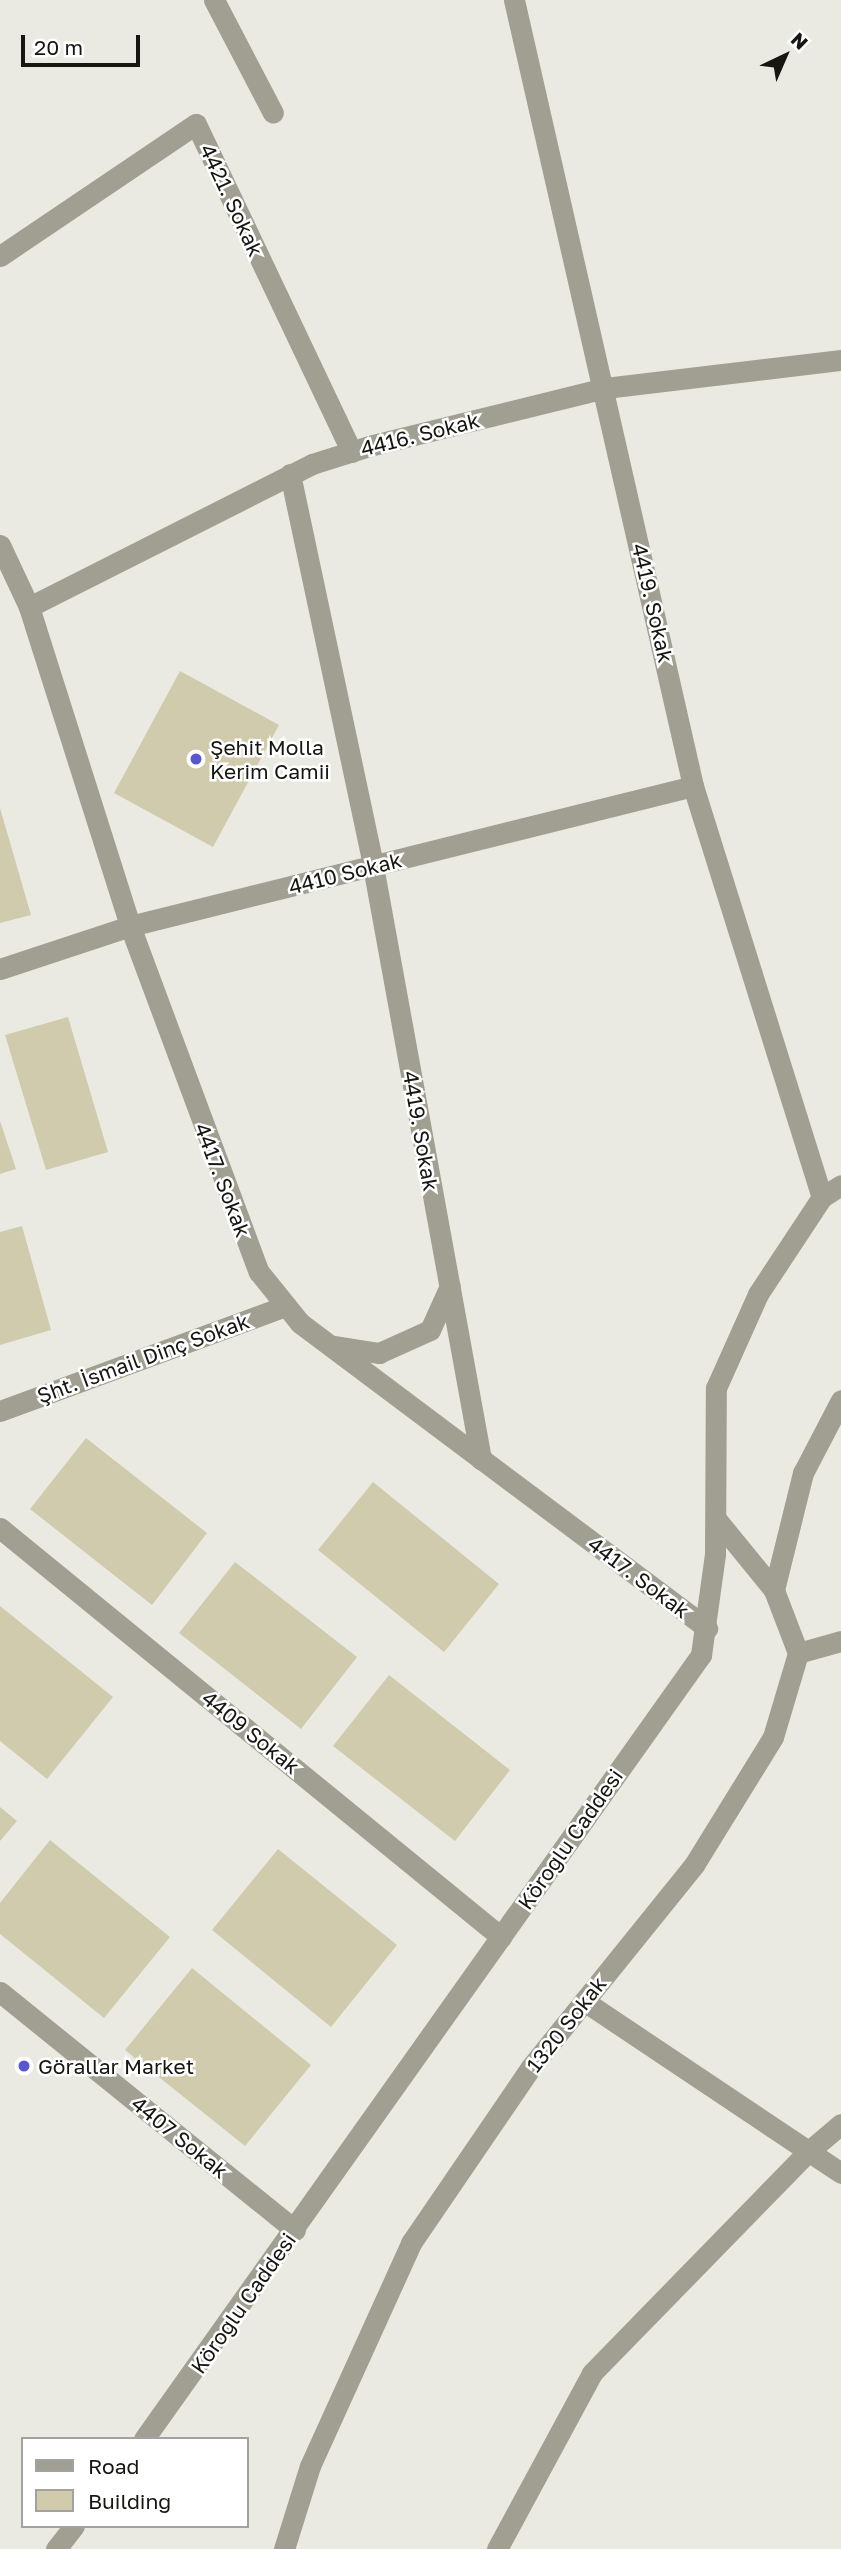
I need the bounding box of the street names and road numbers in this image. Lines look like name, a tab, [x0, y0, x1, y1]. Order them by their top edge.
street label: 4421. Sokak	[195, 140, 269, 260]
street label: 4416. Sokak	[358, 407, 482, 461]
street label: 4419. Sokak	[627, 541, 679, 665]
street label: 4410 Sokak	[286, 847, 404, 899]
street label: 4419. Sokak	[398, 1069, 444, 1193]
street label: 4417. Sokak	[190, 1120, 256, 1240]
street label: Şht. İsmail Dinç Sokak	[34, 1308, 252, 1408]
street label: 4417. Sokak	[584, 1531, 694, 1623]
street label: 4409 Sokak	[197, 1685, 305, 1779]
street label: Köroğlu Caddesi	[512, 1764, 628, 1914]
street label: 1320 Sokak	[521, 1971, 611, 2077]
street label: 4407 Sokak	[127, 2091, 233, 2183]
street label: Köroğlu Caddesi	[185, 2228, 301, 2378]

